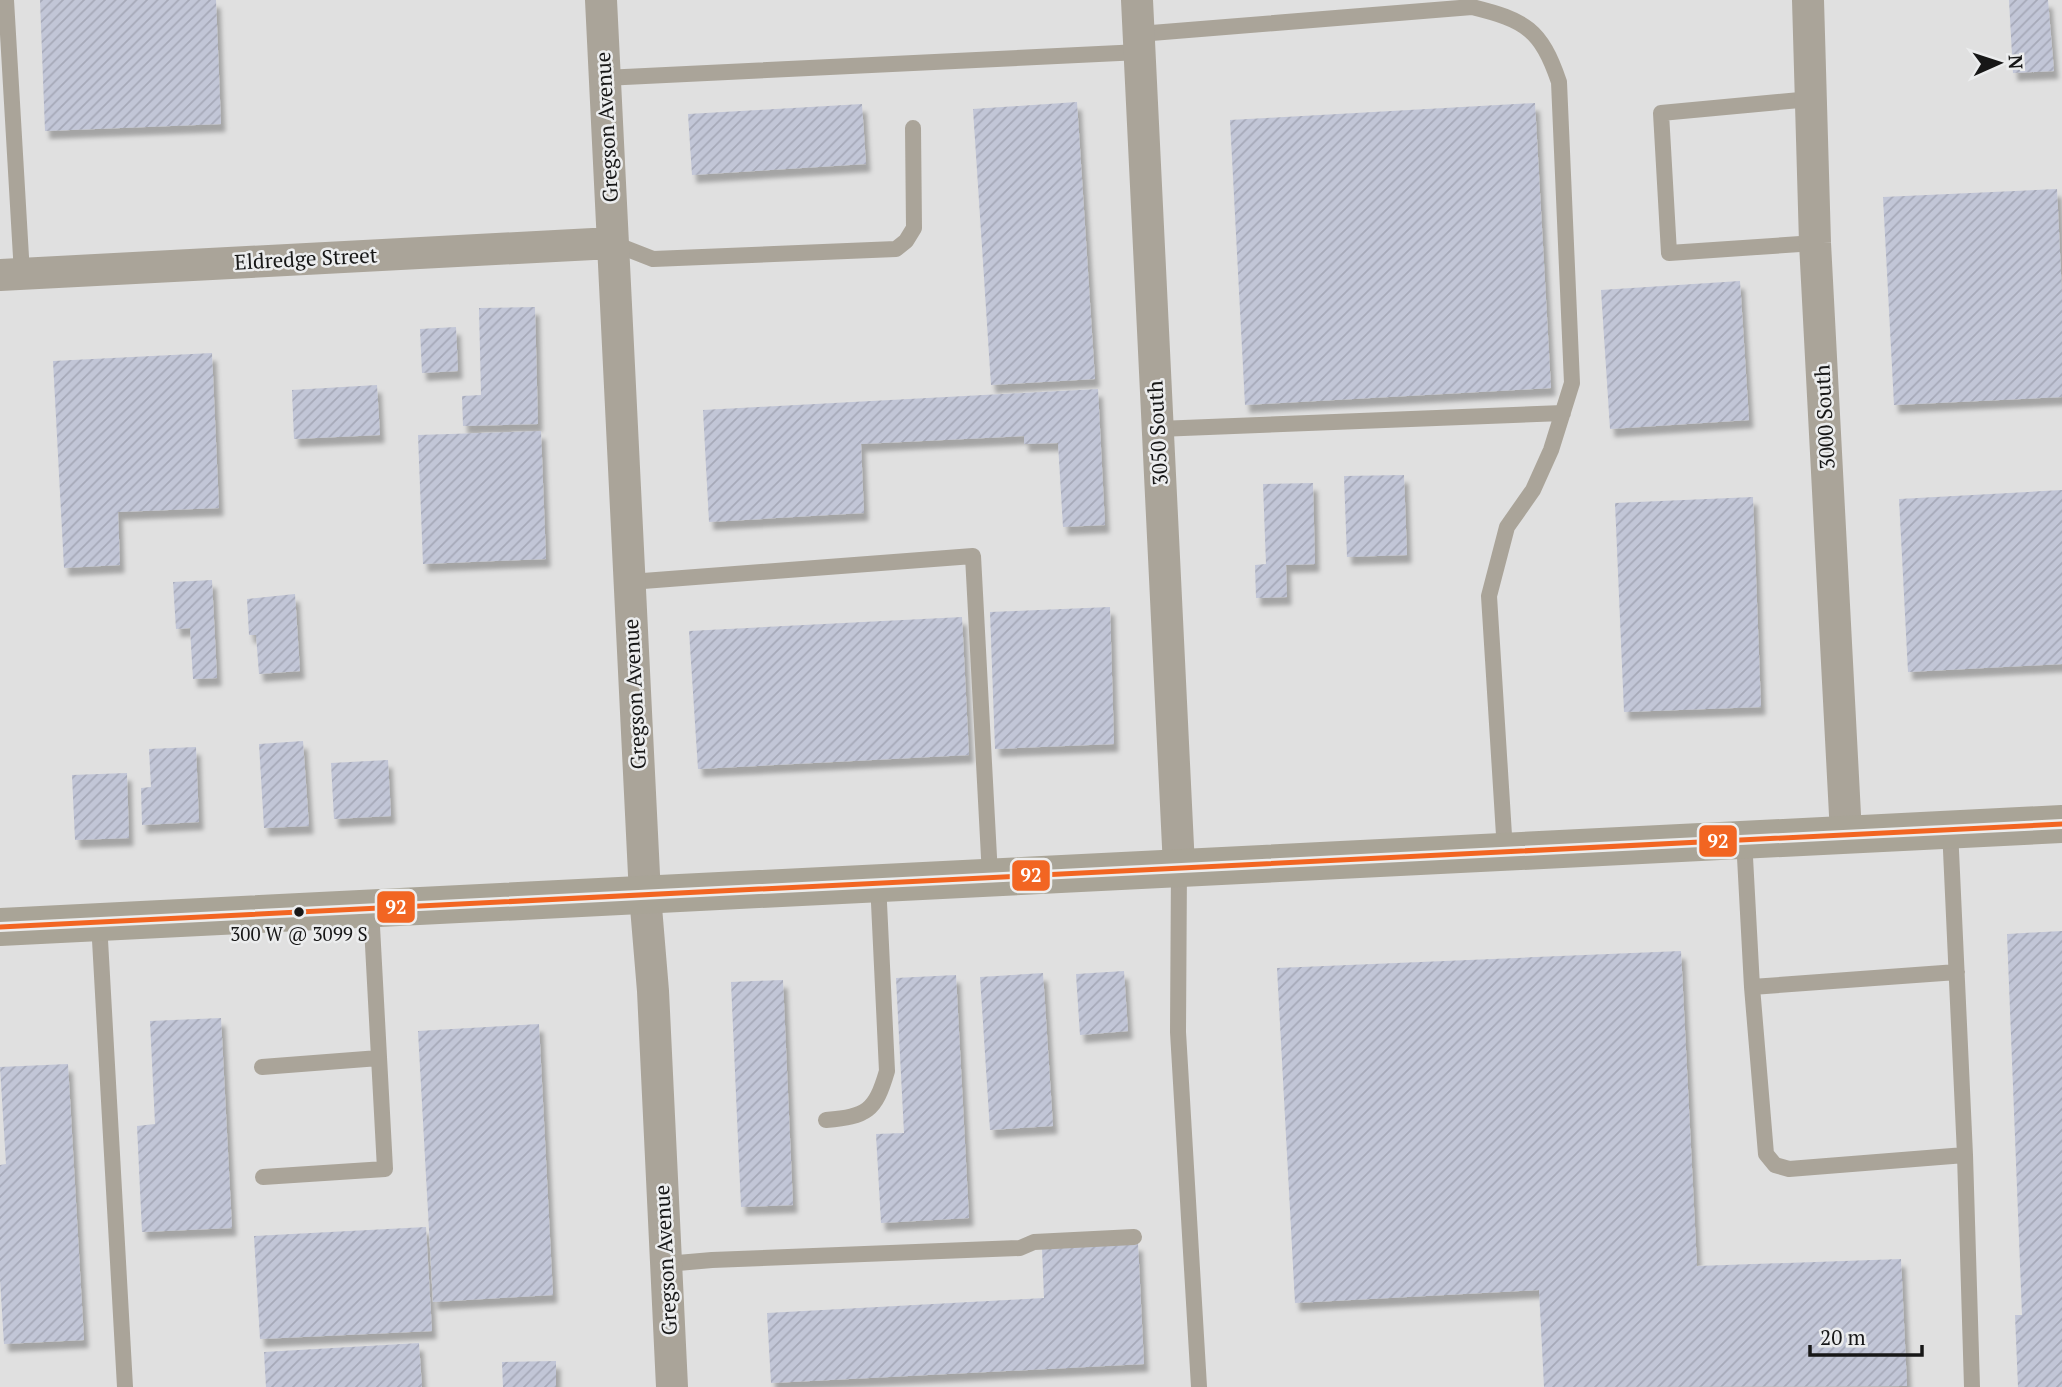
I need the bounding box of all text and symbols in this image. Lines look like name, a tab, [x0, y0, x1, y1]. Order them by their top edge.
north arrow	[1964, 28, 2034, 98]
street label: Gregson Avenue	[588, 51, 624, 203]
text: N	[2004, 54, 2029, 71]
street label: Eldredge Street	[234, 240, 378, 276]
street label: 3000 South	[1807, 364, 1841, 470]
street label: 3050 South	[1140, 380, 1174, 486]
street label: Gregson Avenue	[616, 618, 652, 770]
line badge: 92	[1698, 824, 1738, 858]
text: 92	[1707, 828, 1729, 853]
line badge: 92	[1011, 859, 1051, 892]
text: 92	[1020, 862, 1042, 887]
line badge: 92	[376, 890, 416, 924]
text: 92	[385, 894, 407, 919]
marker: 300 W @ 3099 S	[292, 905, 306, 919]
place label: 300 W @ 3099 S	[230, 921, 368, 946]
street label: Gregson Avenue	[647, 1184, 683, 1336]
scale bar	[1810, 1314, 1922, 1358]
text: 20 m	[1820, 1323, 1866, 1351]

